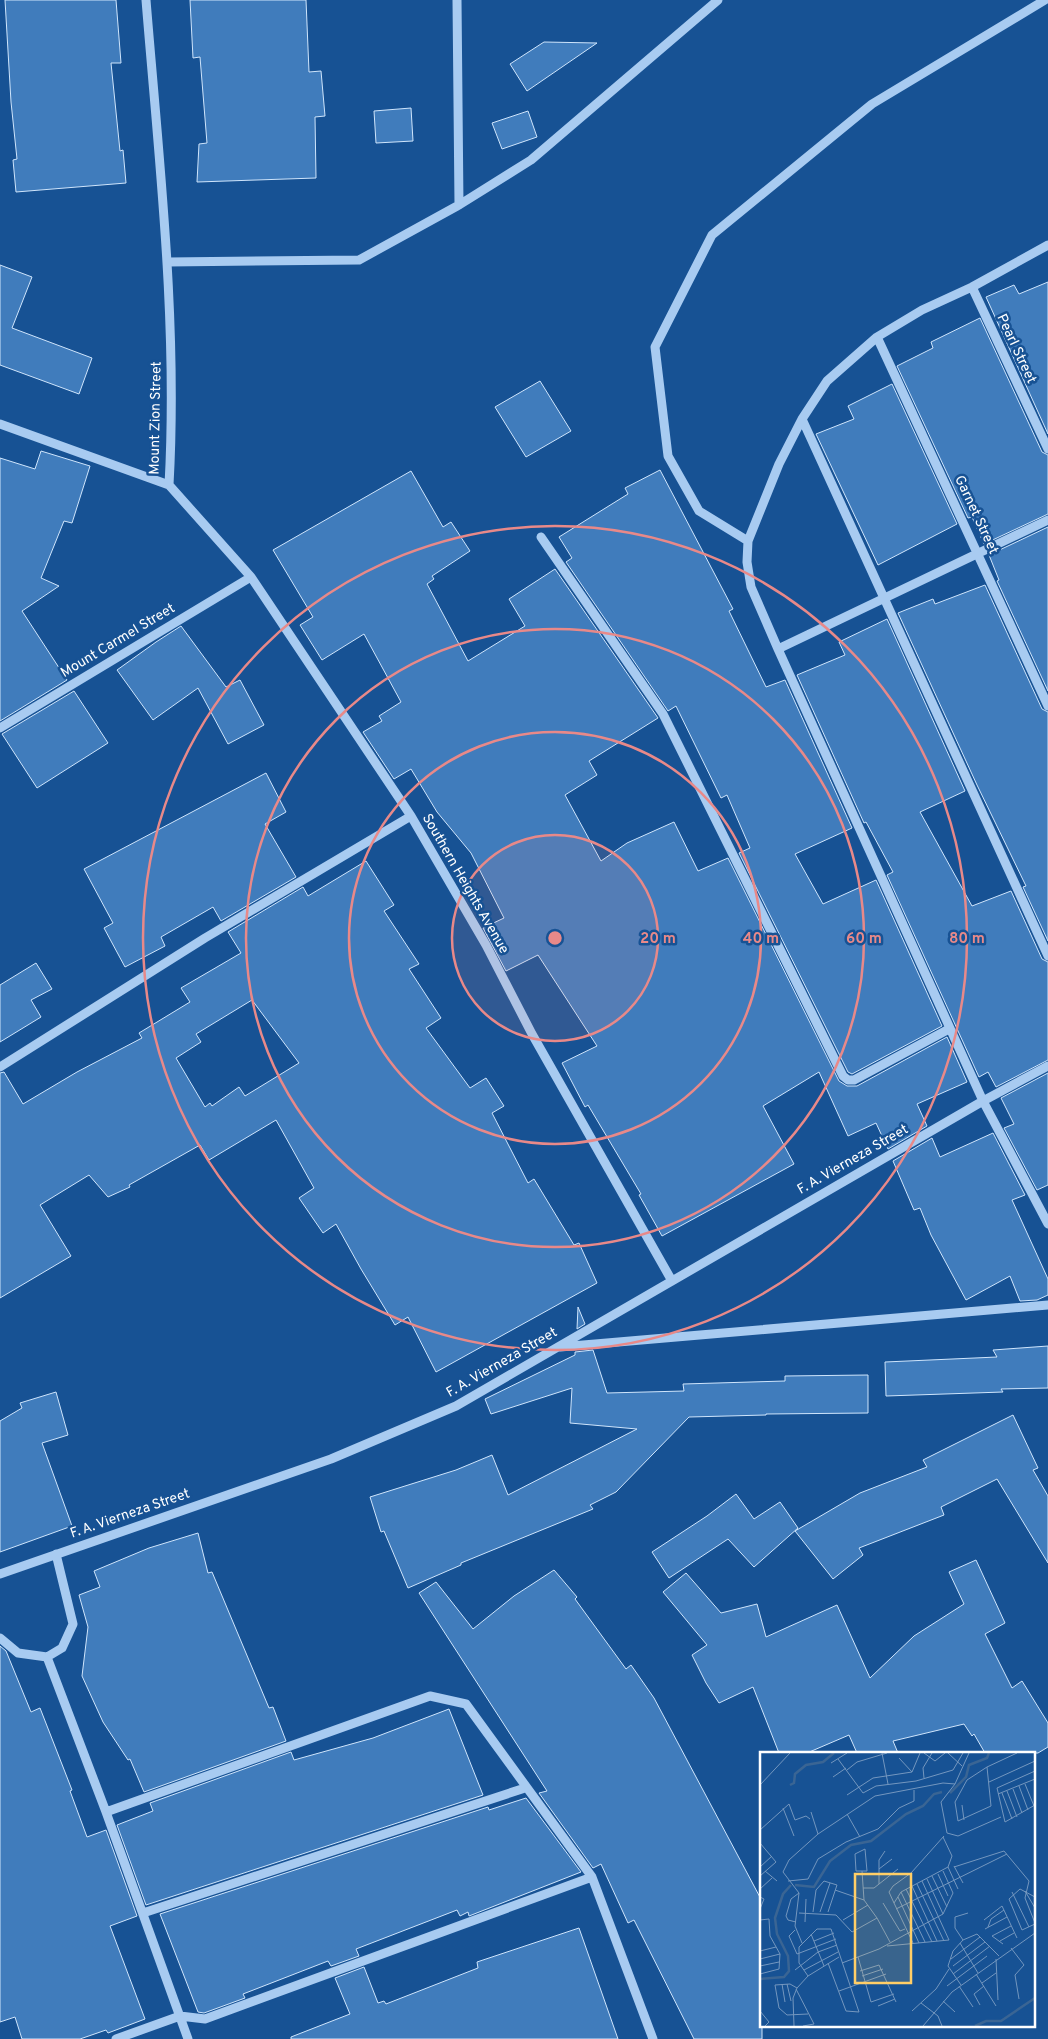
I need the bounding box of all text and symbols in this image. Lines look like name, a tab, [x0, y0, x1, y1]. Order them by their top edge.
street label: Pearl Street	[993, 312, 1039, 386]
street label: Mount Zion Street	[147, 361, 165, 475]
street label: Garnet Street	[950, 473, 1002, 557]
street label: Mount Carmel Street	[58, 600, 178, 682]
street label: Southern Heights Avenue	[418, 811, 512, 957]
centre of rings	[546, 929, 564, 947]
text: 20 m	[640, 930, 676, 949]
text: 40 m	[743, 930, 779, 949]
text: 60 m	[846, 930, 882, 949]
text: 80 m	[949, 930, 985, 949]
street label: F. A. Vierneza Street	[794, 1121, 912, 1199]
street label: F. A. Vierneza Street	[443, 1324, 561, 1402]
street label: F. A. Vierneza Street	[68, 1486, 192, 1542]
inset map	[760, 1752, 1036, 2026]

